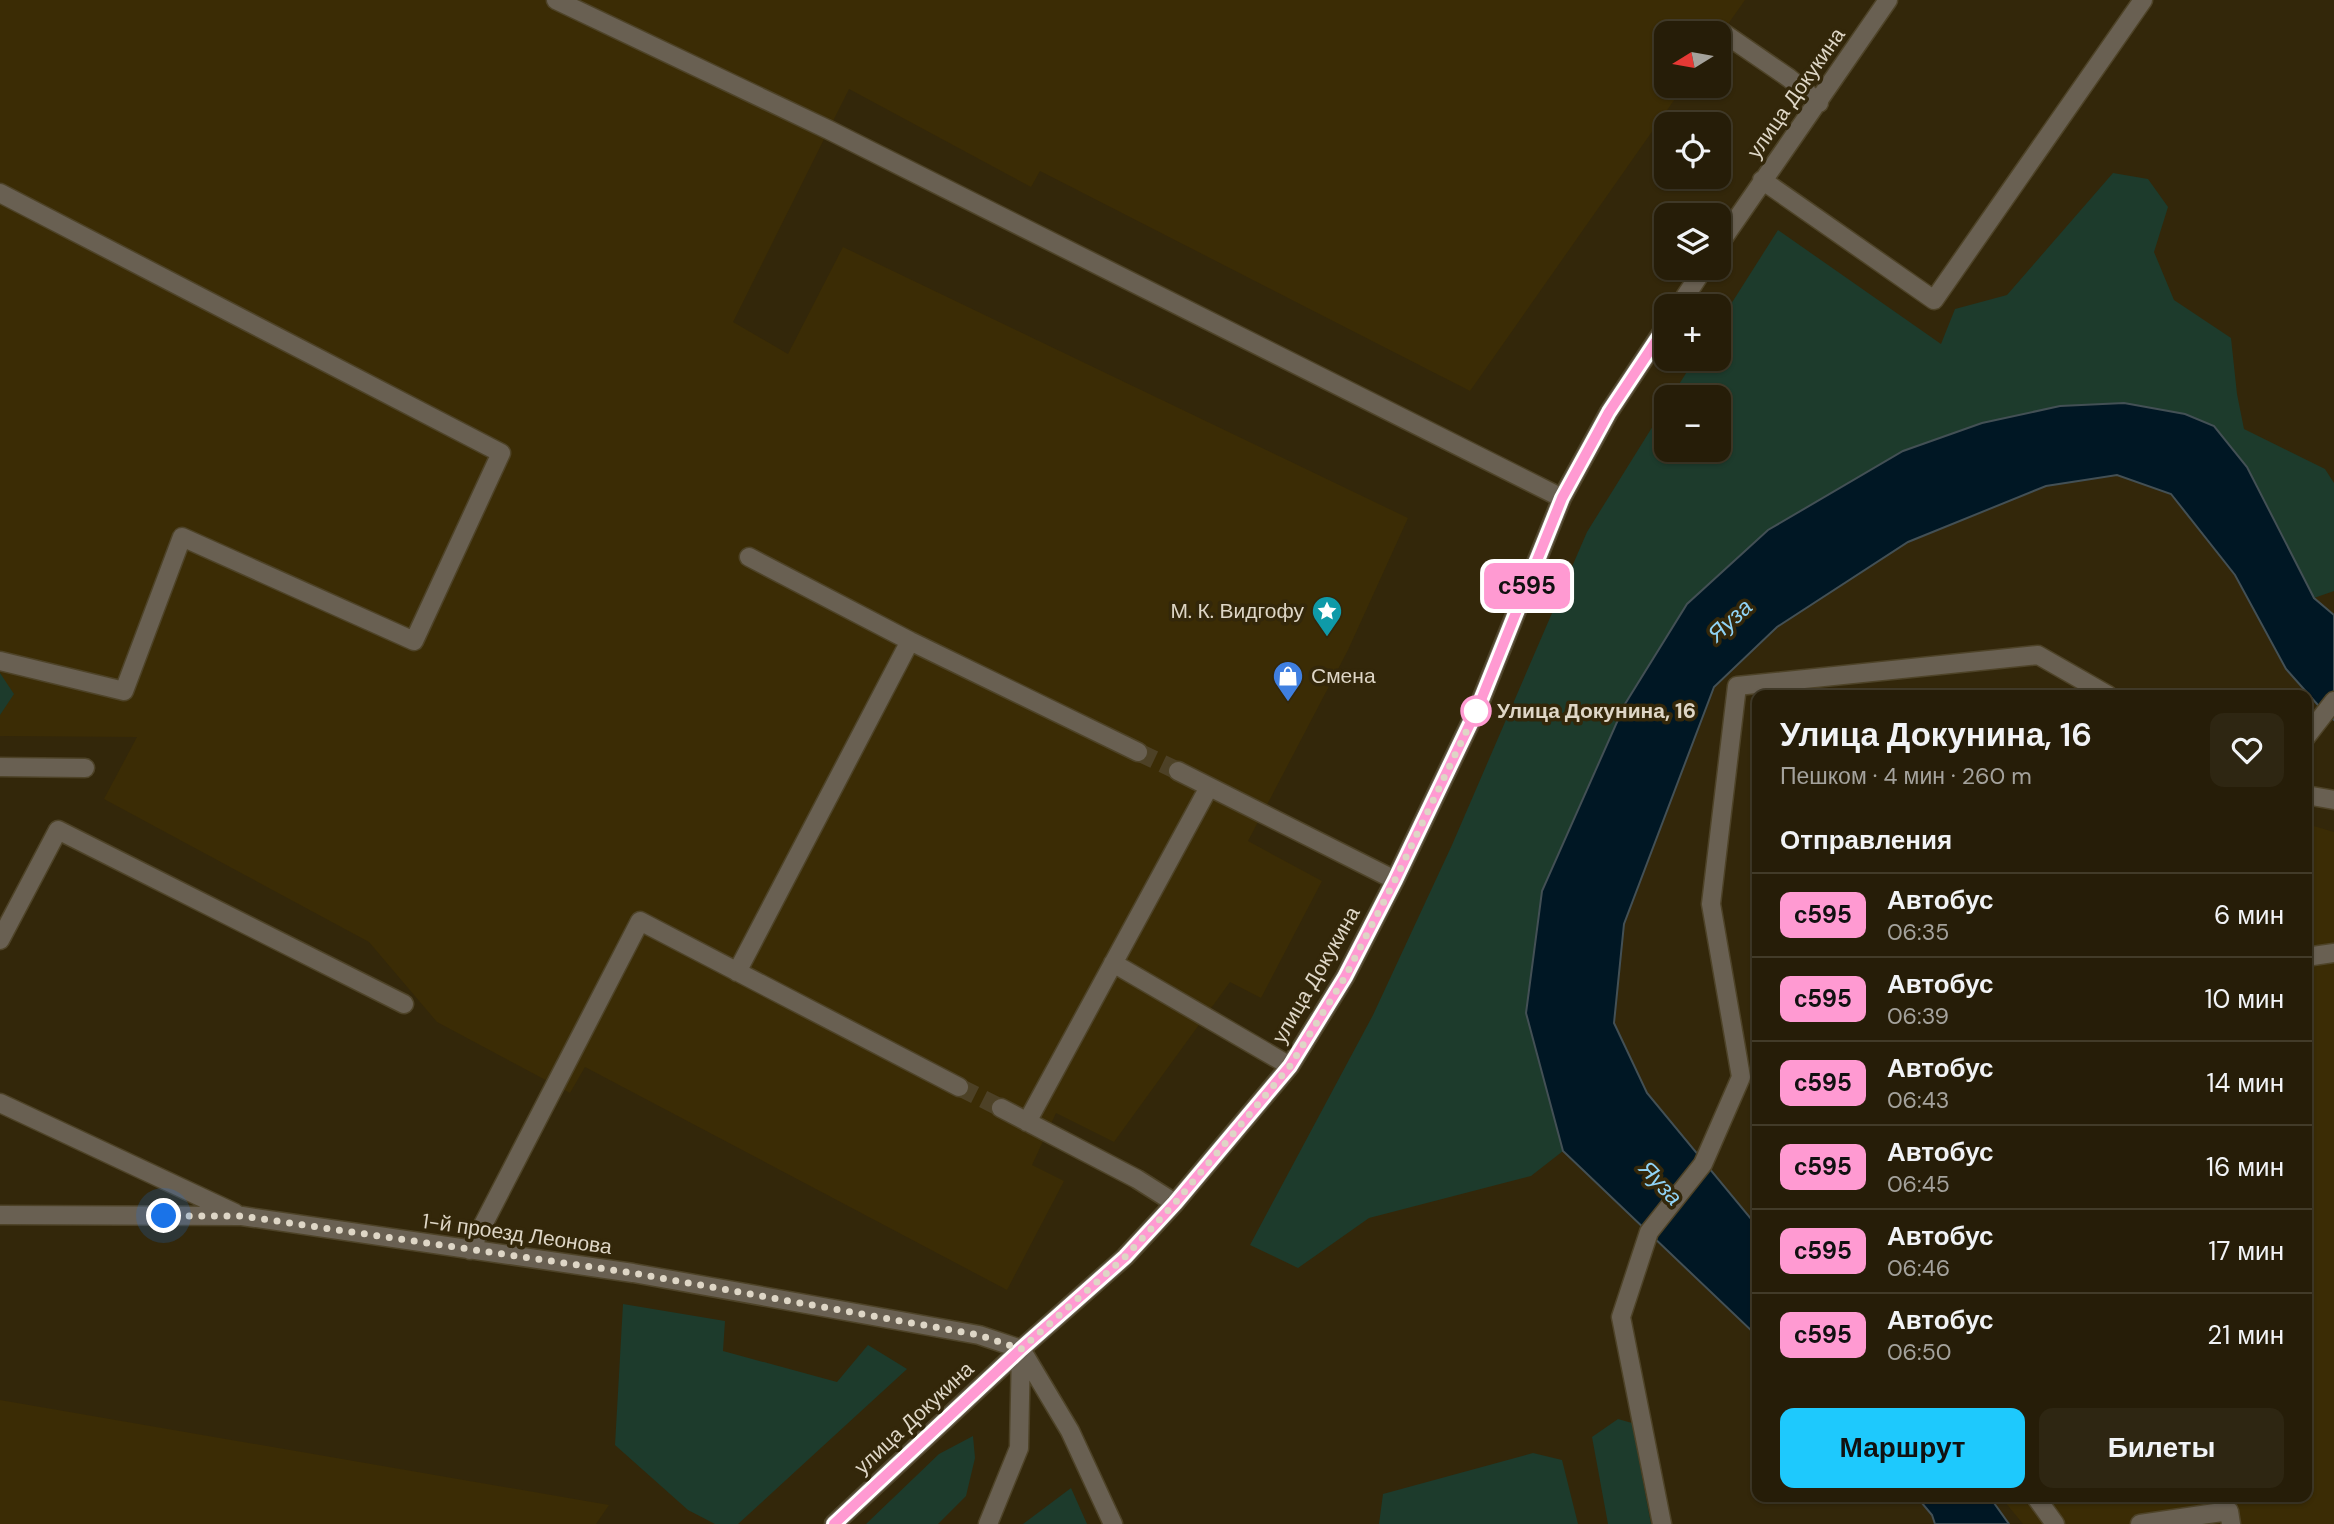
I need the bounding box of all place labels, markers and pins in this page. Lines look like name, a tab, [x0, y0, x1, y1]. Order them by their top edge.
place icon: М. К. Видгофу	[1310, 594, 1344, 638]
place label: М. К. Видгофу	[1170, 597, 1304, 625]
shop icon: Смена	[1271, 659, 1305, 703]
place label: Смена	[1311, 662, 1376, 690]
marker: Улица Докунина, 16	[1461, 696, 1491, 726]
place label: Улица Докунина, 16	[1497, 697, 1696, 725]

